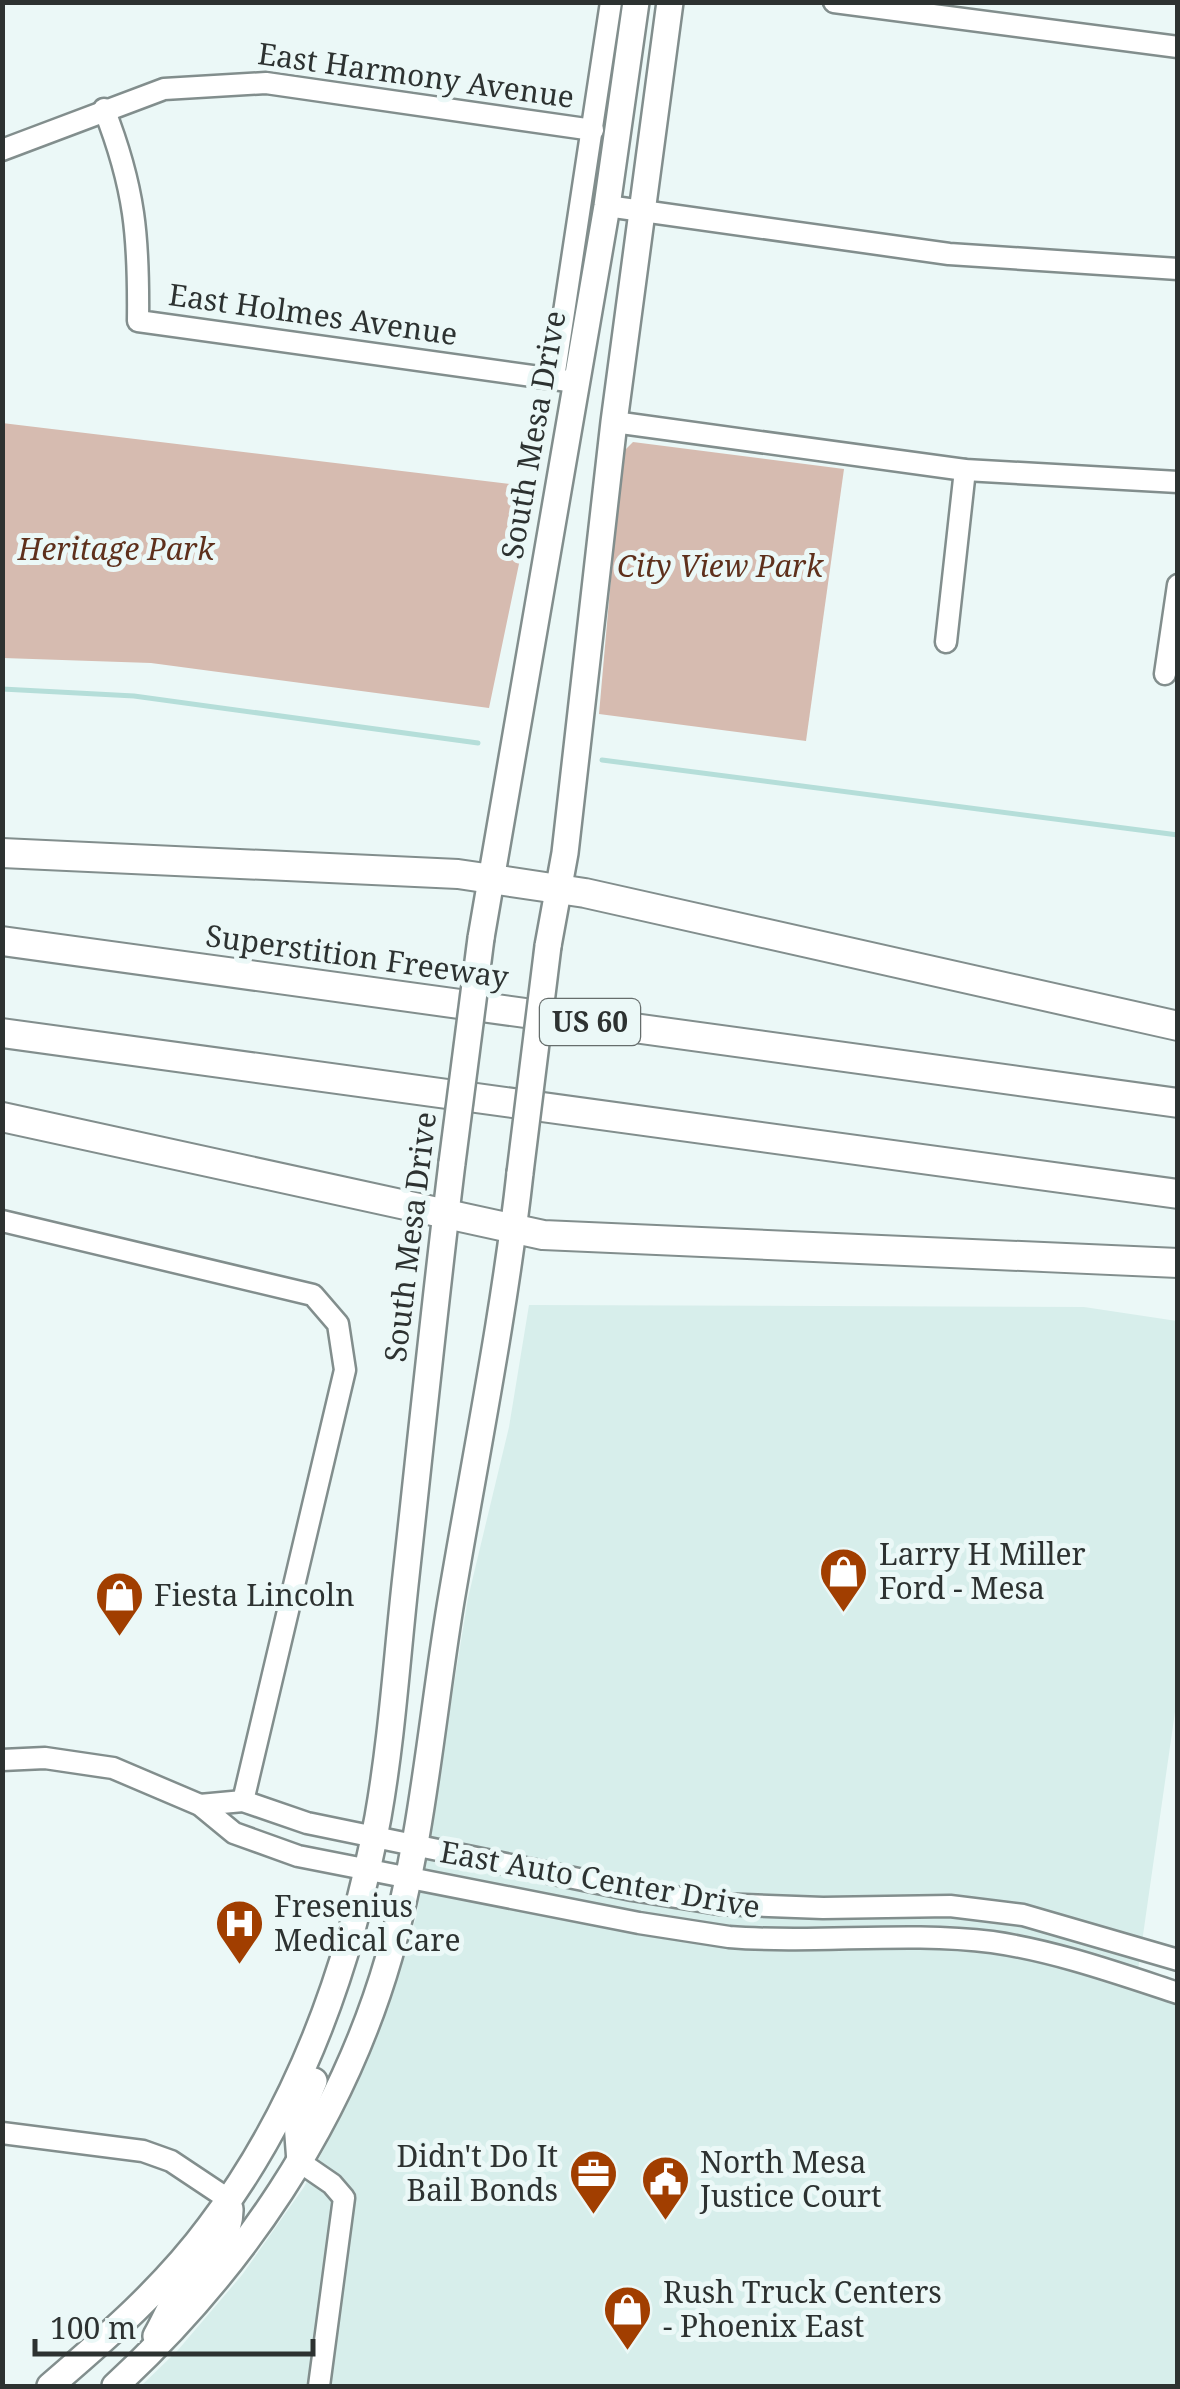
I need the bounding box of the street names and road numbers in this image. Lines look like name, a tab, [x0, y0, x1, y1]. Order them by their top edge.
street label: East Harmony Avenue	[256, 32, 577, 117]
street label: East Holmes Avenue	[166, 273, 460, 354]
street label: South Mesa Drive	[491, 307, 575, 562]
street label: Superstition Freeway	[203, 914, 511, 997]
road number: US 60	[540, 999, 640, 1045]
street label: South Mesa Drive	[374, 1110, 445, 1364]
street label: East Auto Center Drive	[437, 1830, 763, 1927]

